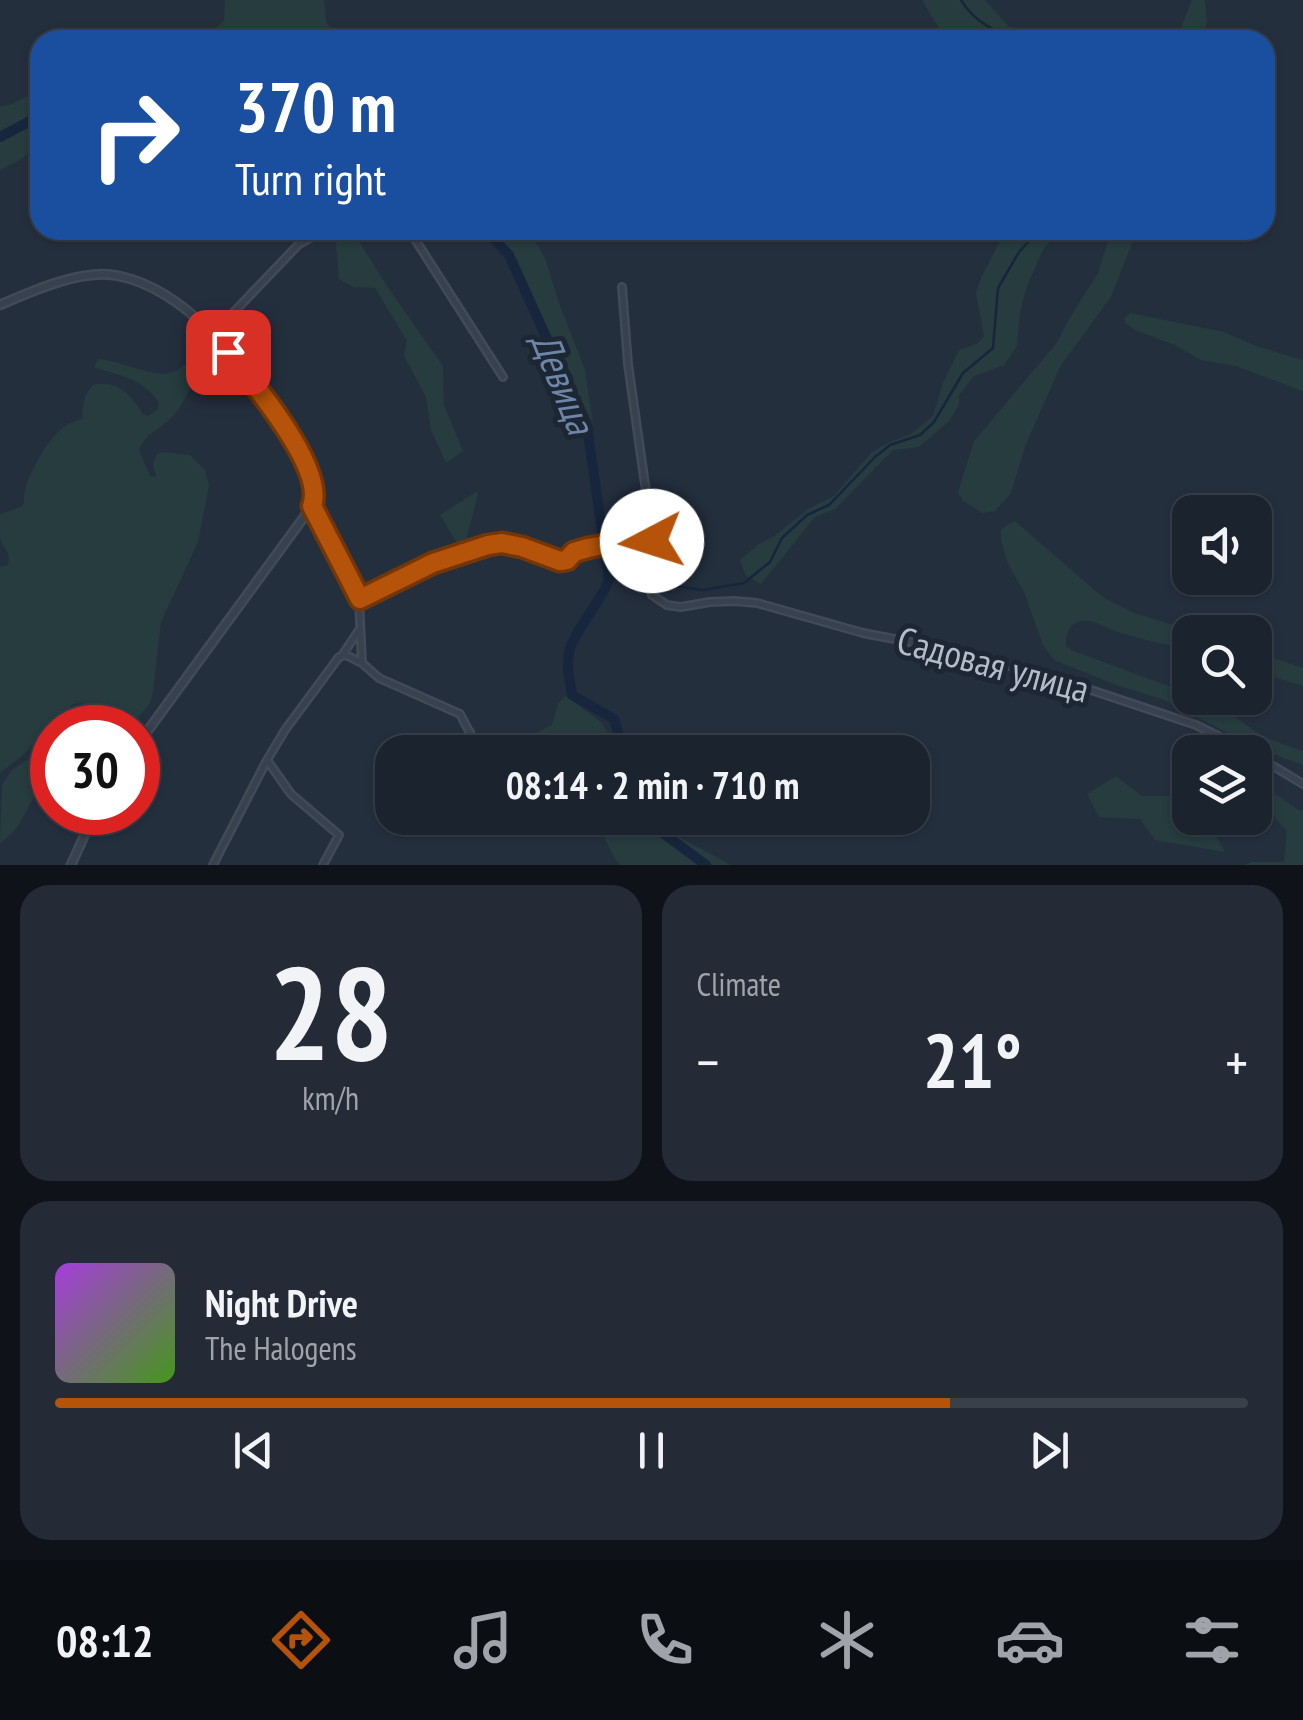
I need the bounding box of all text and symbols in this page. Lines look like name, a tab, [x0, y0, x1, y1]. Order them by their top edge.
text: 370 m	[235, 61, 396, 151]
icon: right	[70, 70, 200, 200]
text: Turn right	[235, 149, 386, 207]
pin	[186, 310, 271, 395]
water label: Девица	[519, 322, 608, 443]
icon: arrive	[201, 325, 256, 380]
position arrow	[600, 489, 704, 593]
map controls	[1172, 495, 1272, 835]
button: sound	[1172, 495, 1272, 595]
street label: Садовая улица	[892, 614, 1095, 713]
button: search	[1172, 615, 1272, 715]
speed limit sign: 30	[30, 705, 160, 835]
button: layers	[1172, 735, 1272, 835]
text: 08:14 · 2 min · 710 m	[506, 760, 799, 809]
text: 28	[269, 928, 393, 1096]
text: Climate	[697, 963, 781, 1005]
text: 21°	[923, 1012, 1022, 1109]
text: −	[697, 1026, 719, 1097]
text: +	[1225, 1026, 1248, 1097]
text: km/h	[302, 1077, 359, 1119]
text: Night Drive	[205, 1278, 358, 1327]
text: The Halogens	[205, 1327, 357, 1369]
icon: previous	[226, 1423, 281, 1478]
icon: pause	[624, 1423, 679, 1478]
icon: next	[1022, 1423, 1077, 1478]
icon: directions	[266, 1605, 336, 1675]
icon: music	[448, 1605, 518, 1675]
icon: phone	[630, 1605, 700, 1675]
icon: climate	[812, 1605, 882, 1675]
icon: car	[995, 1605, 1065, 1675]
icon: filters	[1177, 1605, 1247, 1675]
text: 08:12	[56, 1611, 153, 1669]

